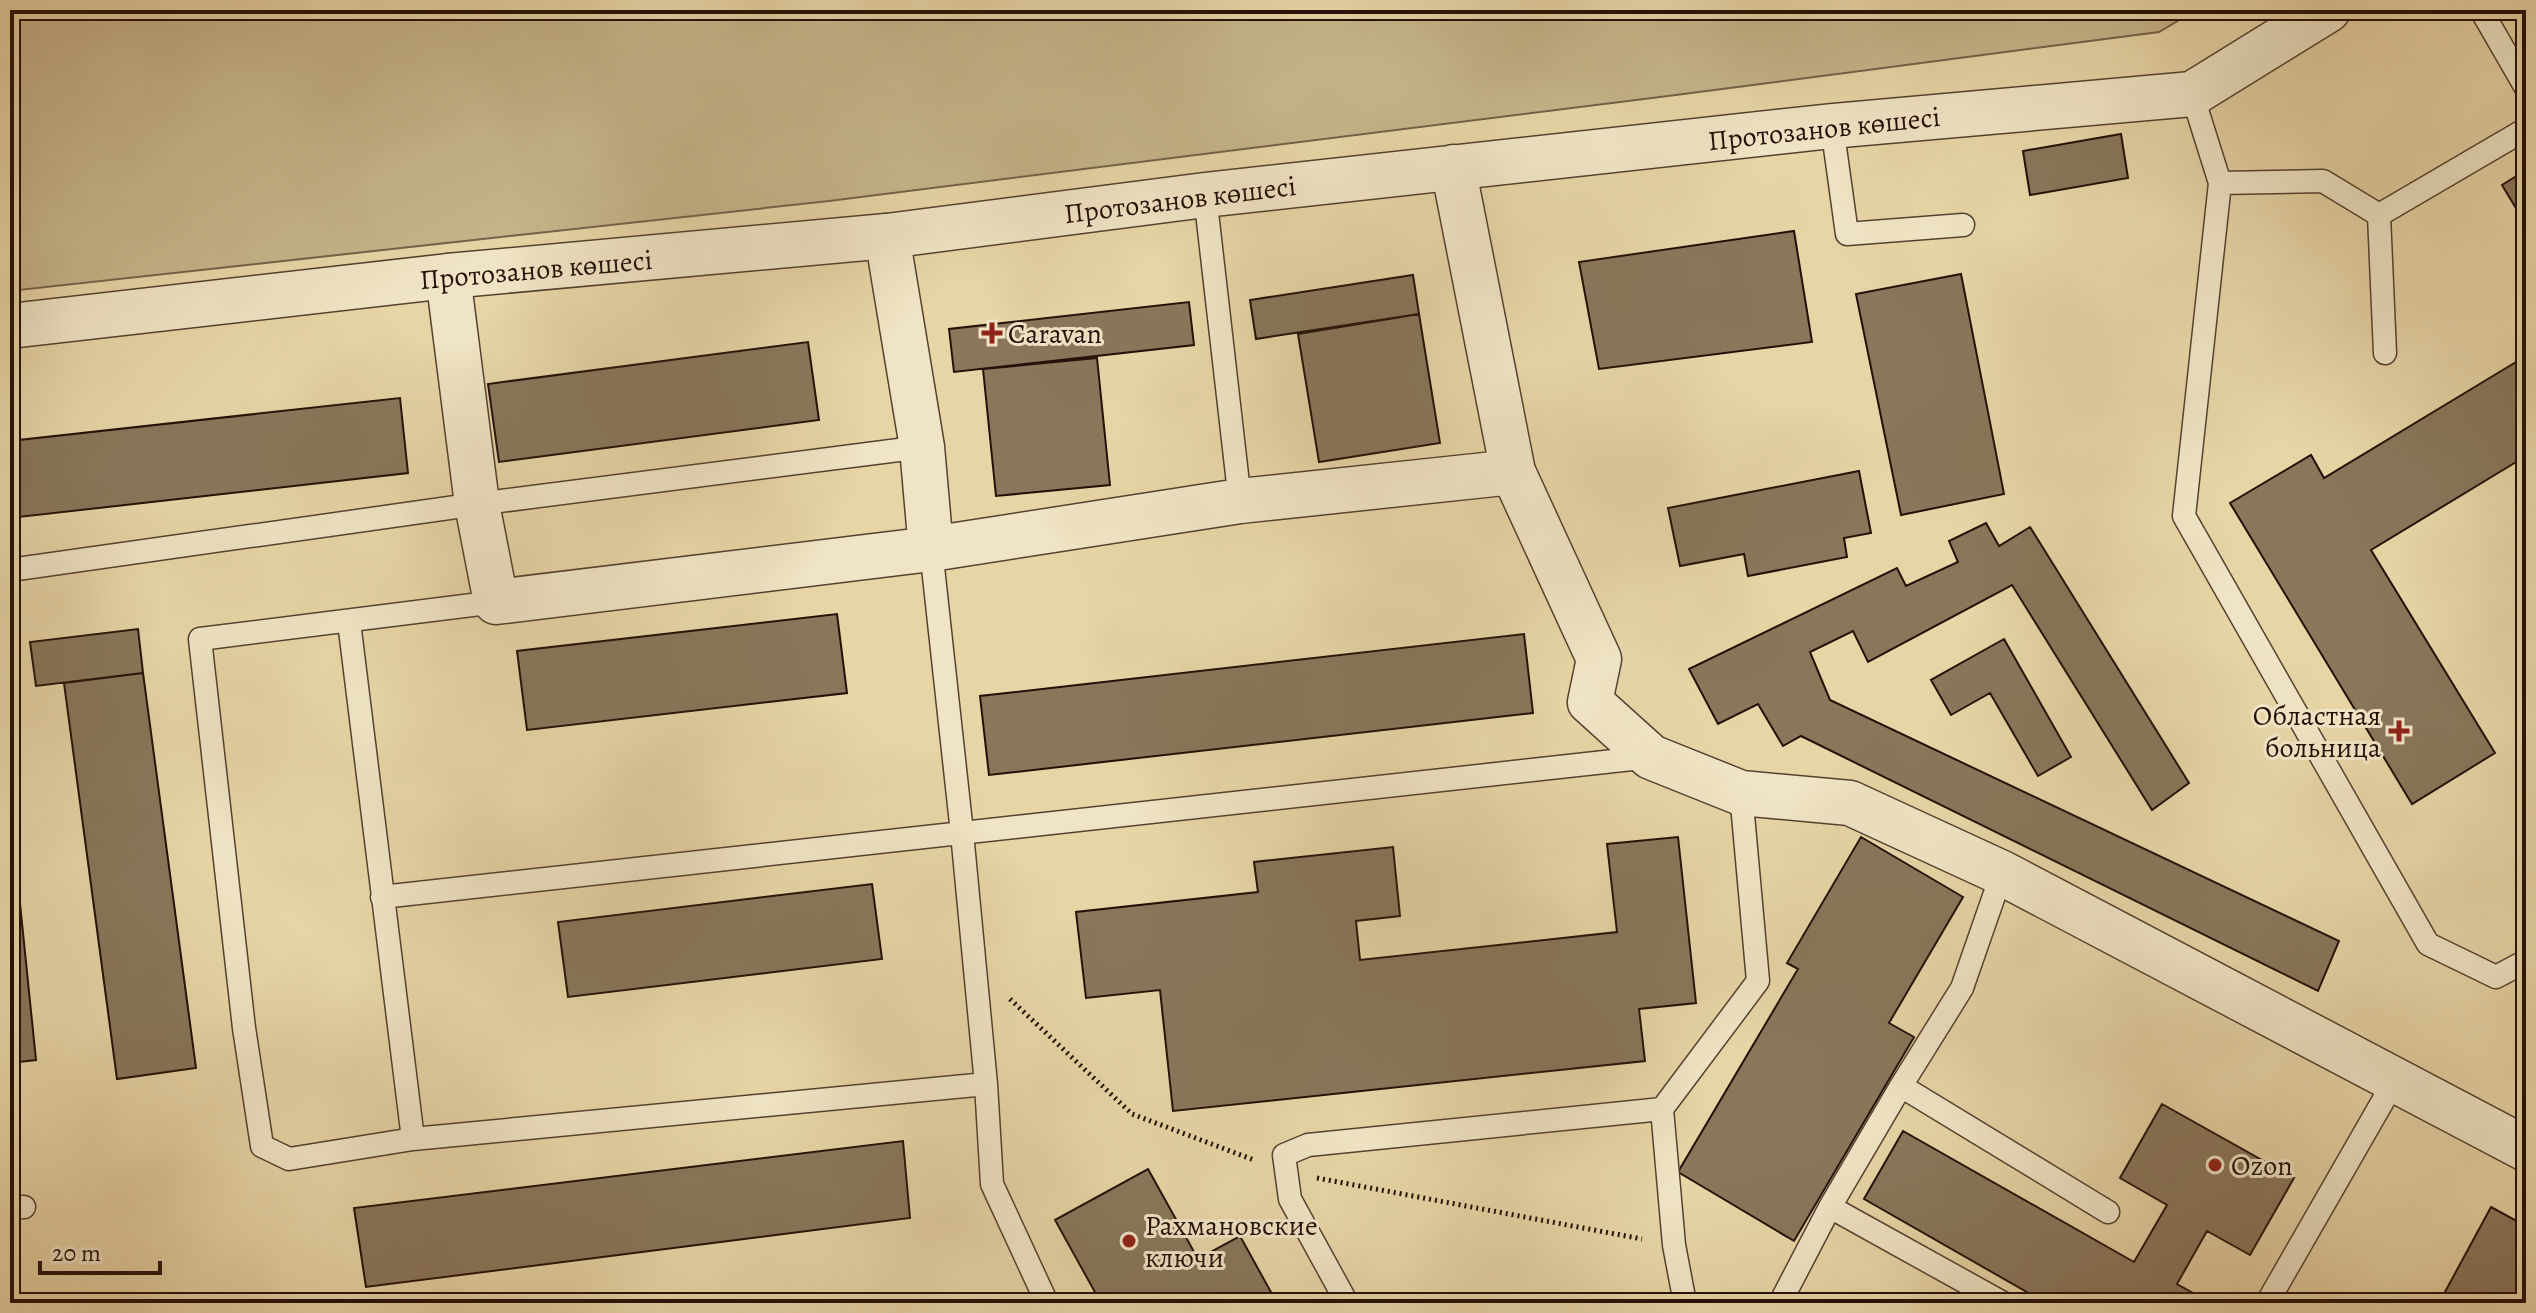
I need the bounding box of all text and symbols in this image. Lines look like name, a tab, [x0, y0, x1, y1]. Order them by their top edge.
street label: Протозанов көшесі	[1706, 98, 1942, 160]
street label: Протозанов көшесі	[1062, 167, 1298, 233]
street label: Протозанов көшесі	[418, 241, 654, 299]
place label: Caravan	[1008, 315, 1102, 353]
marker: Caravan	[983, 324, 1001, 342]
place label: Областная больница	[2253, 697, 2381, 767]
marker: Областная больница	[2388, 720, 2410, 742]
place label: Ozon	[2231, 1147, 2293, 1185]
marker: Ozon	[2206, 1156, 2224, 1174]
place label: Рахмановские ключи	[1145, 1207, 1318, 1277]
scale bar	[40, 1225, 160, 1275]
marker: Рахмановские ключи	[1120, 1232, 1138, 1250]
text: 20 m	[52, 1237, 101, 1269]

